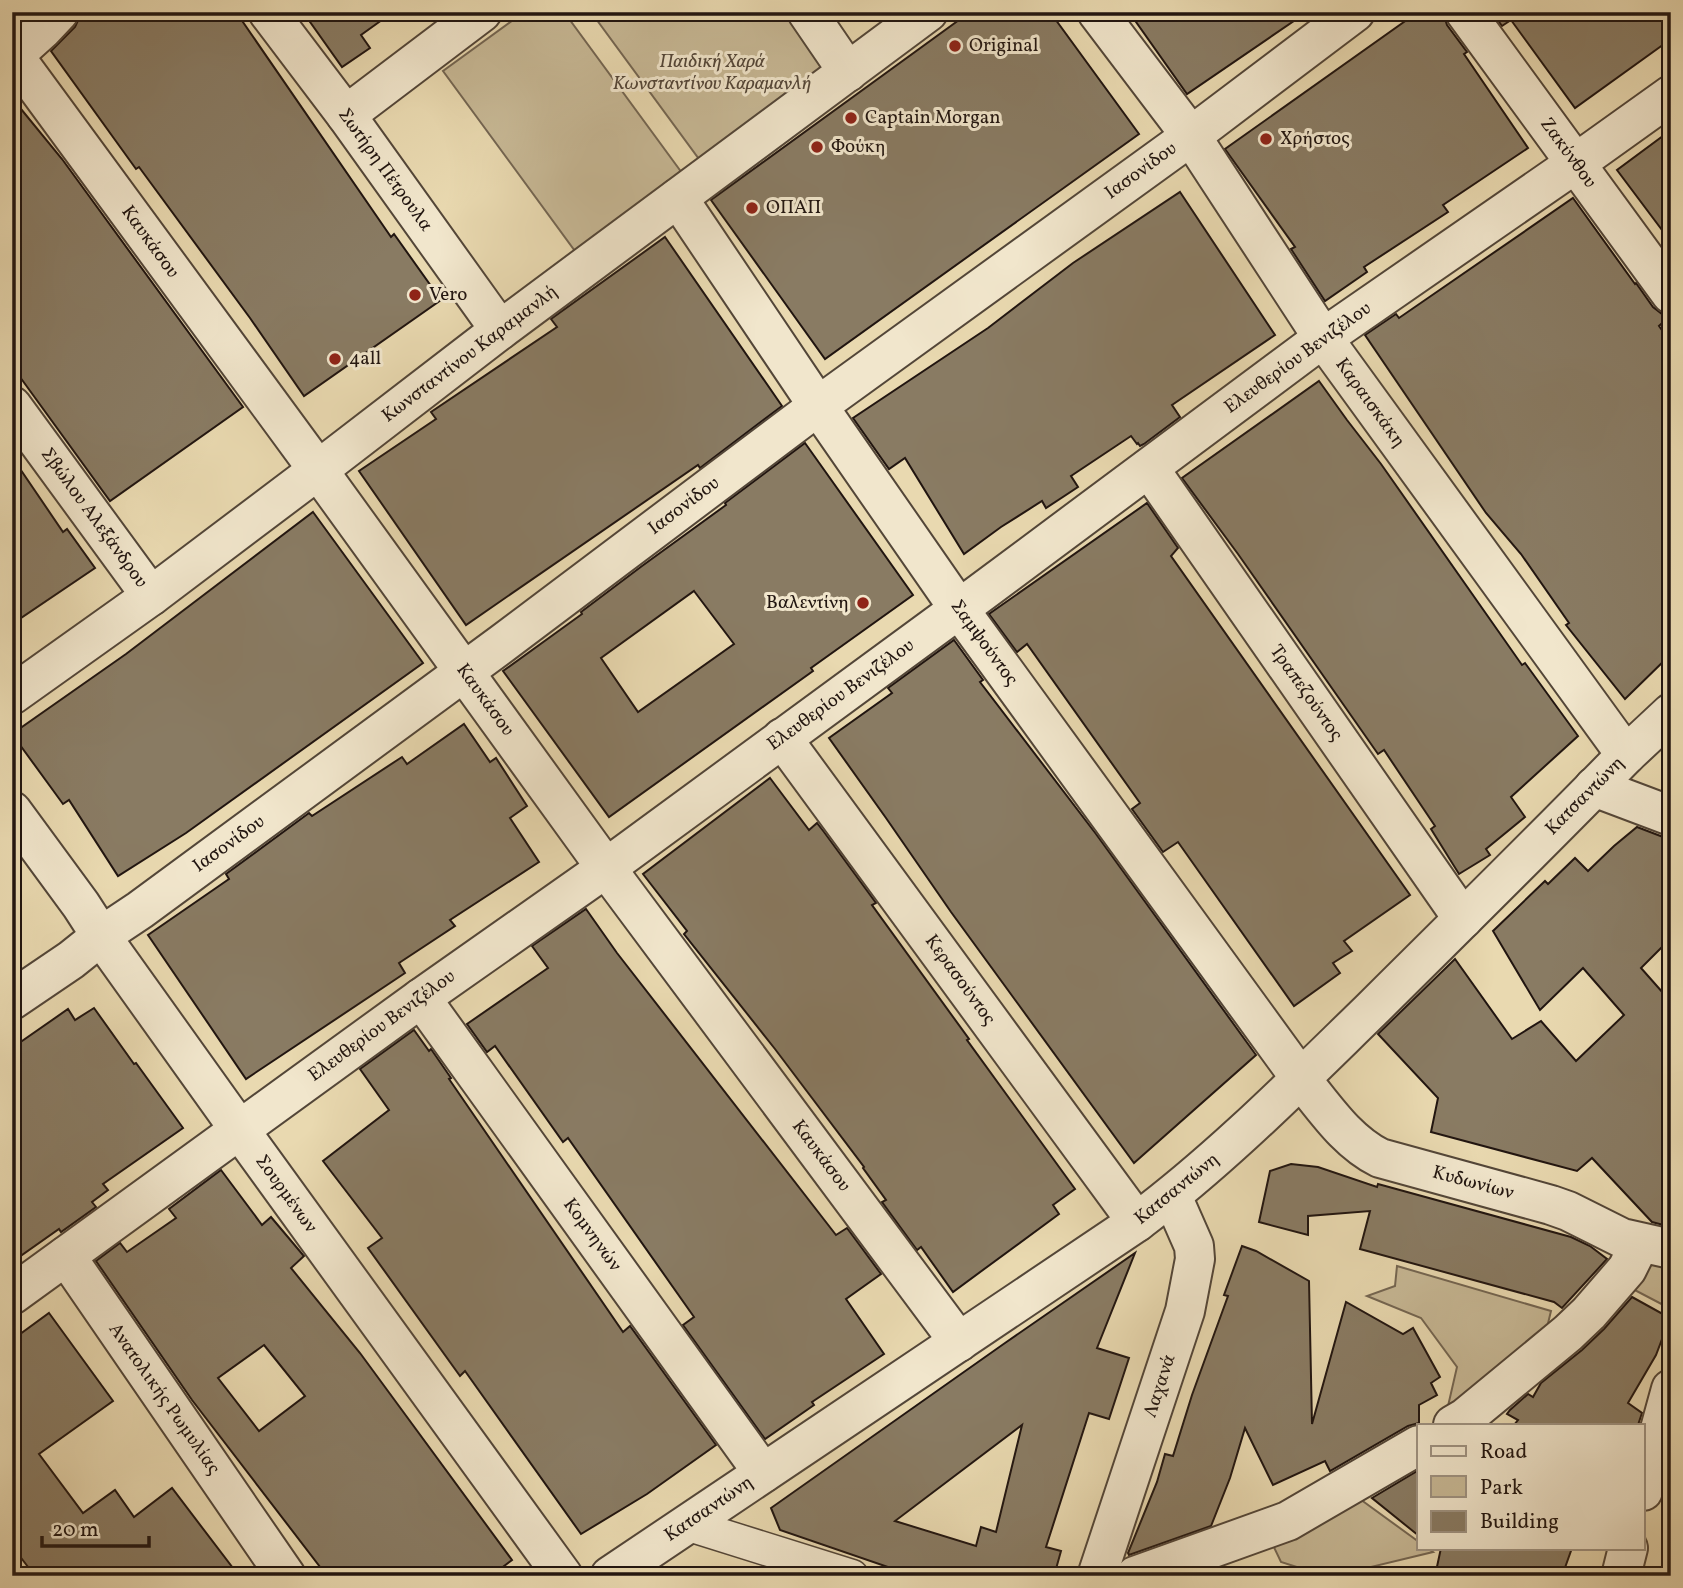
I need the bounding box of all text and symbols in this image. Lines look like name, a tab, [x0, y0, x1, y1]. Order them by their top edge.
place label: Original	[969, 33, 1039, 59]
marker: Original	[947, 38, 963, 54]
park label: Παιδική Χαρά Κωνσταντίνου Καραμανλή	[613, 49, 811, 97]
street label: Σωτήρη Πέτρουλα	[331, 103, 439, 237]
place label: Captain Morgan	[865, 105, 1001, 131]
marker: Captain Morgan	[843, 110, 859, 126]
street label: Ζακύνθου	[1533, 112, 1603, 194]
place label: Χρήστος	[1280, 126, 1350, 152]
marker: Χρήστος	[1258, 131, 1274, 147]
place label: Φούκη	[831, 134, 886, 160]
street label: Ιασoνίδου	[1100, 136, 1182, 206]
marker: Φούκη	[809, 139, 825, 155]
place label: ΟΠΑΠ	[766, 195, 821, 221]
street label: Καυκάσου	[115, 200, 185, 284]
marker: ΟΠΑΠ	[744, 200, 760, 216]
street label: Κωνσταντίνου Καραμανλή	[377, 279, 563, 429]
place label: Vero	[429, 282, 467, 308]
marker: Vero	[407, 287, 423, 303]
street label: Ελευθερίου Βενιζέλου	[1219, 296, 1377, 420]
place label: 4all	[349, 346, 381, 372]
marker: 4all	[327, 351, 343, 367]
street label: Καραισκάκη	[1329, 353, 1411, 453]
street label: Σβώλου Αλεξάνδρου	[34, 443, 154, 593]
street label: Ιασoνίδου	[643, 471, 725, 541]
place label: Βαλεντίνη	[766, 590, 849, 616]
marker: Βαλεντίνη	[855, 595, 871, 611]
street label: Σαμψούντος	[944, 595, 1024, 691]
street label: Ελευθερίου Βενιζέλου	[762, 633, 920, 757]
street label: Τραπεζούντος	[1263, 640, 1349, 746]
street label: Καυκάσου	[450, 658, 520, 742]
street label: Κατσαντώνη	[1540, 751, 1630, 841]
street label: Ιασoνίδου	[188, 809, 270, 879]
street label: Κερασούντος	[918, 929, 1002, 1031]
street label: Ελευθερίου Βενιζέλου	[303, 964, 461, 1088]
street label: Καυκάσου	[785, 1115, 857, 1197]
street label: Κατσαντώνη	[1129, 1147, 1225, 1231]
street label: Σουρμένων	[249, 1150, 323, 1238]
street label: Κυδωνίων	[1429, 1160, 1517, 1206]
street label: Κομνηνών	[557, 1193, 627, 1277]
street label: Ανατολικής Ρωμυλίας	[102, 1318, 226, 1480]
street label: Λαχανά	[1138, 1351, 1183, 1421]
legend	[1417, 1424, 1644, 1550]
text: Road	[1480, 1438, 1527, 1467]
street label: Κατσαντώνη	[659, 1470, 759, 1548]
text: Park	[1480, 1474, 1523, 1503]
scale bar	[42, 1504, 149, 1548]
text: Building	[1480, 1508, 1559, 1537]
text: 20 m	[52, 1516, 98, 1545]

